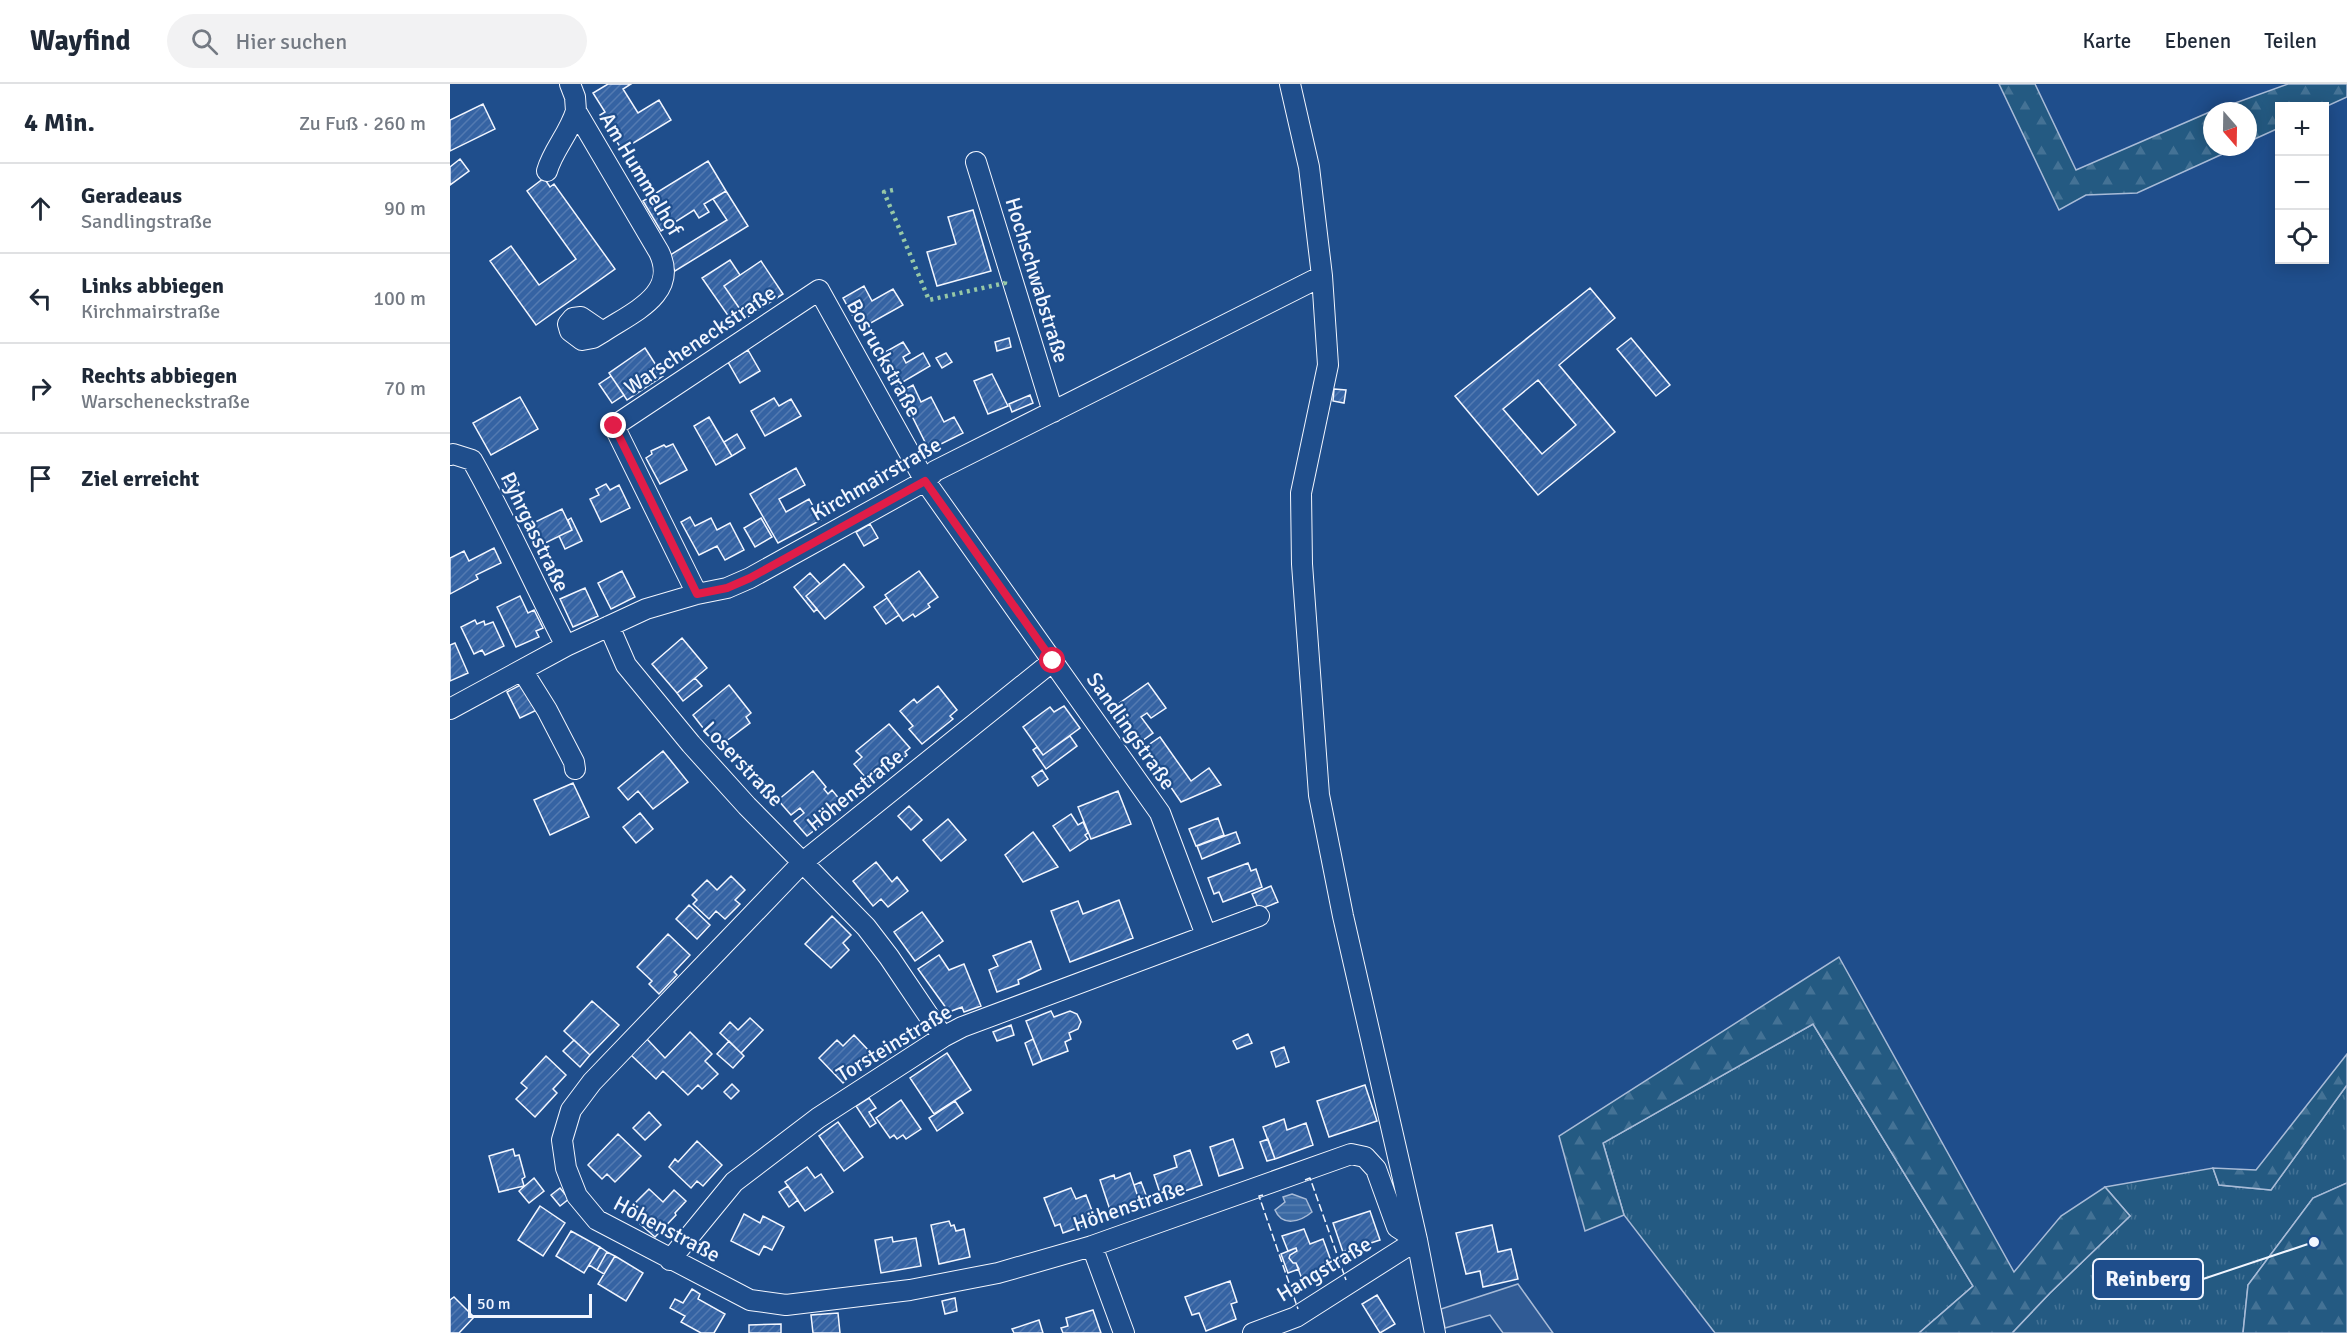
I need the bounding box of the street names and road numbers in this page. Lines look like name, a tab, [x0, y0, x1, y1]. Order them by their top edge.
street label: Am Hummelhof	[594, 108, 688, 241]
street label: Hochschwabstraße	[999, 194, 1075, 366]
street label: Warscheneckstraße	[619, 280, 781, 400]
street label: Bosruckstraße	[841, 294, 927, 422]
street label: Kirchmairstraße	[806, 431, 946, 527]
street label: Pyhrgasstraße	[495, 468, 575, 596]
street label: Sandlingstraße	[1081, 667, 1181, 795]
street label: Loserstraße	[697, 716, 789, 812]
street label: Höhenstraße	[801, 743, 909, 837]
street label: Torsteinstraße	[832, 998, 956, 1088]
street label: Höhenstraße	[1069, 1175, 1189, 1237]
street label: Höhenstraße	[609, 1190, 725, 1268]
street label: Hangstraße	[1272, 1231, 1376, 1307]

